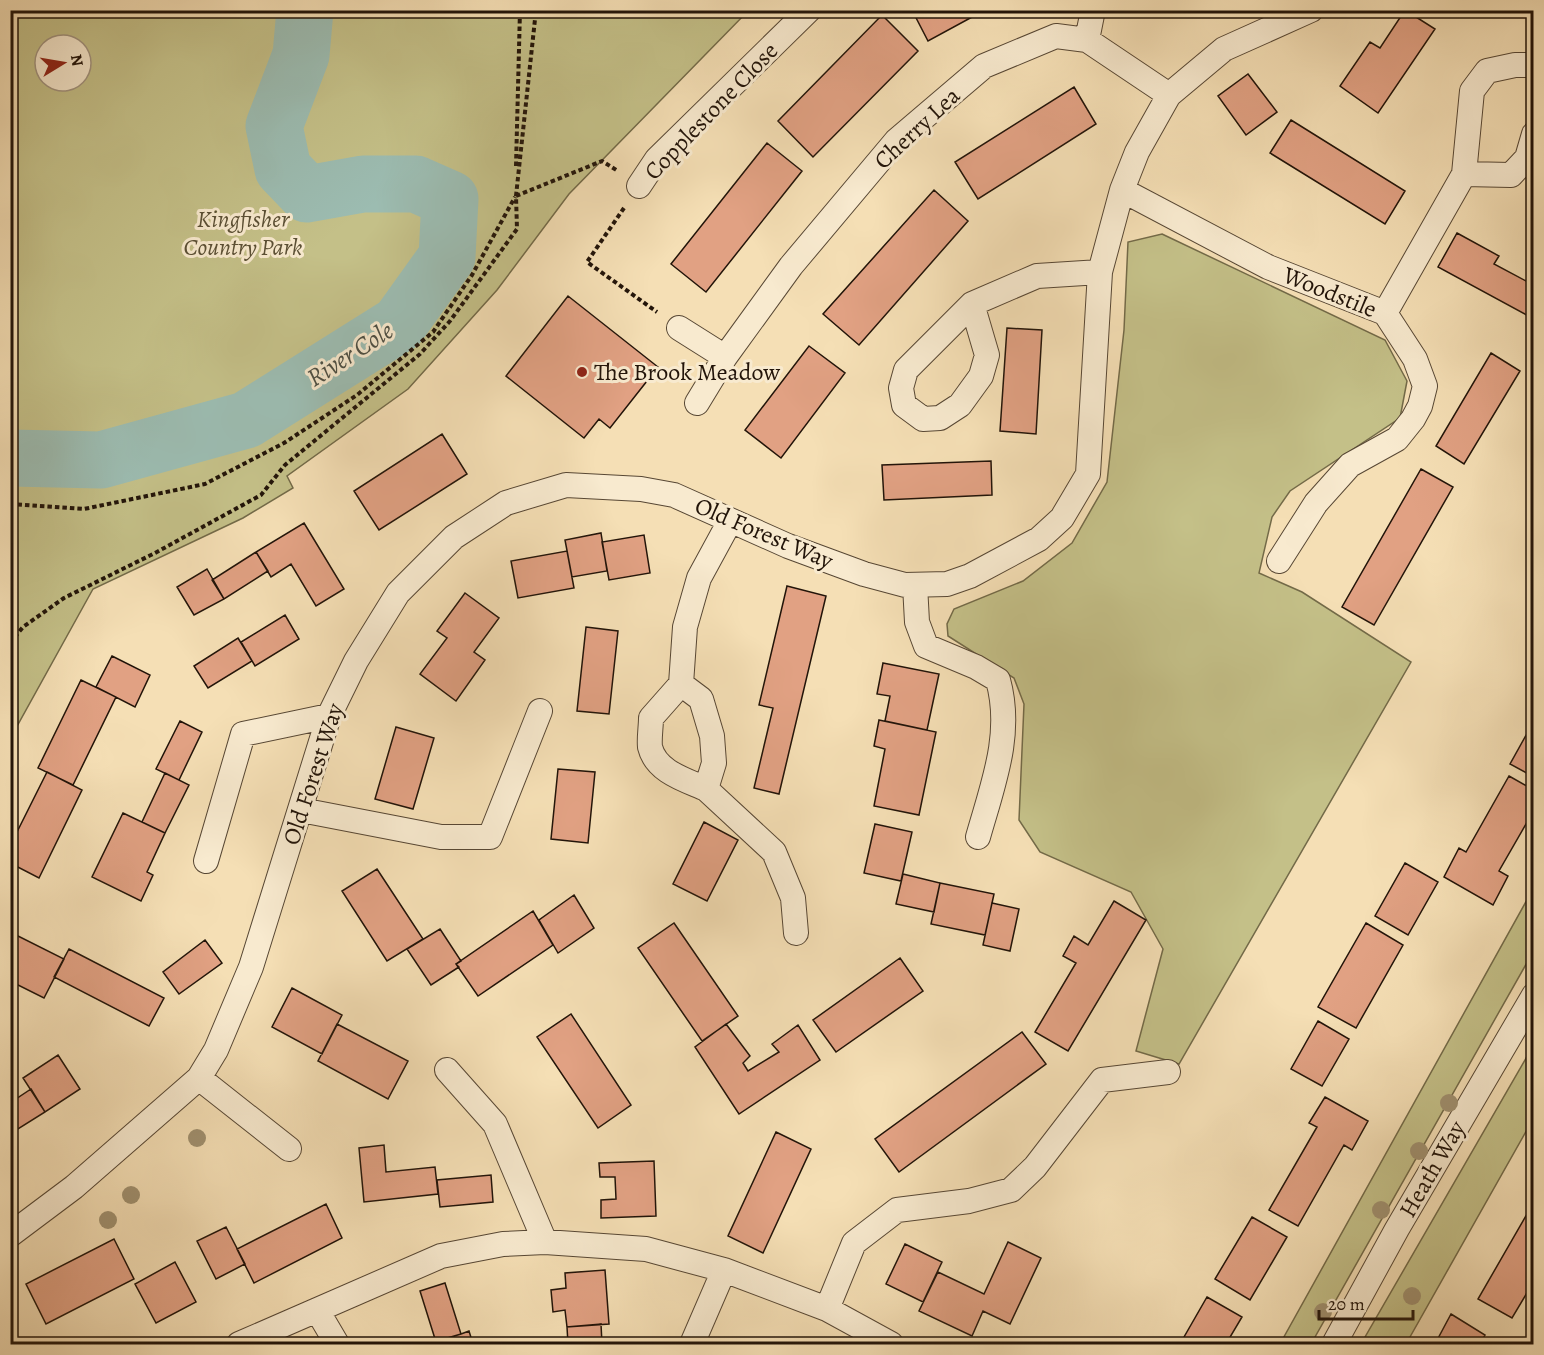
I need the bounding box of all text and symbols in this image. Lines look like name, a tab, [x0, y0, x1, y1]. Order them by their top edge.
north arrow	[33, 33, 93, 93]
street label: Copplestone Close	[637, 35, 785, 187]
text: N	[65, 53, 89, 68]
street label: Cherry Lea	[867, 79, 968, 176]
park label: Kingfisher Country Park	[183, 203, 303, 263]
street label: Woodstile	[1278, 258, 1382, 325]
water label: River Cole	[300, 313, 400, 395]
place label: The Brook Meadow	[594, 356, 780, 388]
marker: The Brook Meadow	[575, 365, 589, 379]
street label: Old Forest Way	[690, 490, 838, 577]
street label: Old Forest Way	[275, 699, 351, 849]
street label: Heath Way	[1391, 1114, 1473, 1223]
scale bar	[1319, 1283, 1414, 1321]
text: 20 m	[1328, 1292, 1365, 1316]

